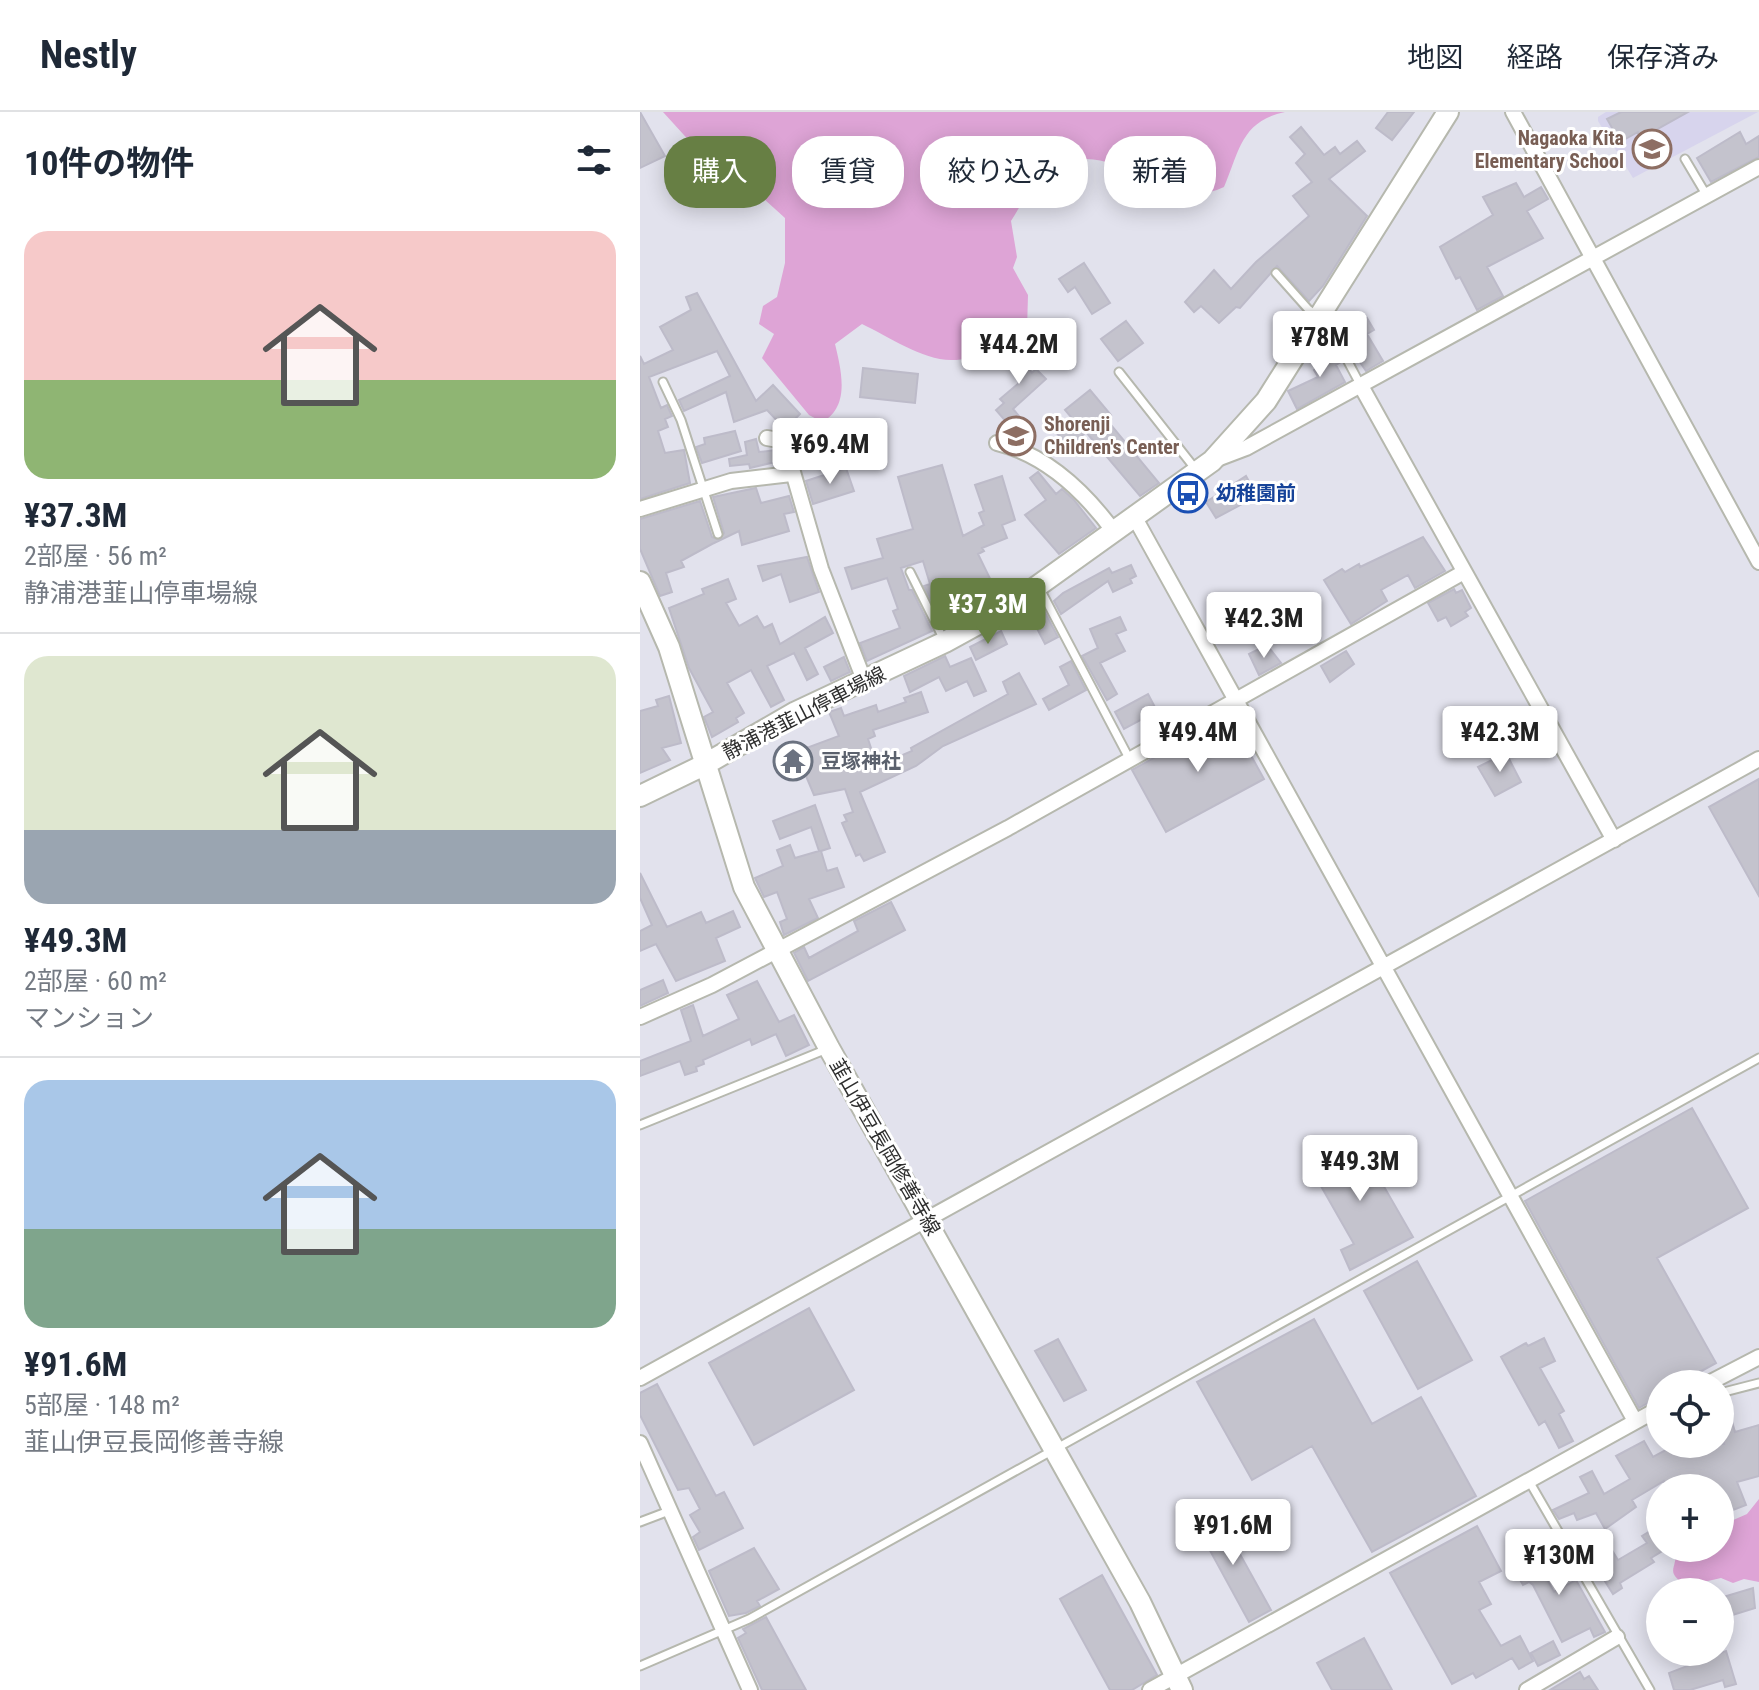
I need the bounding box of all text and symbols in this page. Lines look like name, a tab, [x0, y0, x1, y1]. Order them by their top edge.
text: Nestly	[40, 33, 137, 77]
text: 地図	[1407, 41, 1463, 74]
text: 経路	[1507, 41, 1563, 74]
text: 保存済み	[1607, 41, 1719, 74]
place label: Nagaoka Kita Elementary School	[1475, 126, 1624, 173]
school or university icon: Nagaoka Kita Elementary School	[1631, 128, 1673, 170]
chip: 購入	[664, 136, 776, 208]
chip: 賃貸	[792, 136, 904, 208]
chip: 絞り込み	[920, 136, 1088, 208]
chip: 新着	[1104, 136, 1216, 208]
icon: filters	[572, 138, 616, 182]
text: 10件の物件	[24, 143, 194, 183]
icon: home	[248, 283, 392, 427]
pin: ¥78M	[1273, 311, 1367, 379]
pin: ¥44.2M	[954, 318, 1084, 386]
text: ¥78M	[1291, 322, 1349, 352]
text: ¥44.2M	[979, 329, 1059, 359]
place label: Shorenji Children's Center	[1044, 412, 1180, 459]
school or university icon: Shorenji Children's Center	[995, 415, 1037, 457]
pin: ¥69.4M	[765, 418, 895, 486]
text: ¥69.4M	[790, 429, 870, 459]
bus stop icon: 幼稚園前	[1167, 472, 1209, 514]
place label: 幼稚園前	[1216, 481, 1296, 505]
text: ¥37.3M	[24, 495, 127, 535]
text: 2部屋 · 56 m²	[24, 541, 167, 571]
text: 静浦港韮山停車場線	[24, 578, 258, 608]
pin: ¥37.3M	[923, 578, 1053, 646]
text: ¥37.3M	[948, 589, 1028, 619]
pin: ¥42.3M	[1199, 592, 1329, 660]
text: ¥42.3M	[1224, 603, 1304, 633]
street label: 静浦港韮山停車場線	[718, 661, 890, 765]
pin: ¥49.4M	[1133, 706, 1263, 774]
pin: ¥42.3M	[1435, 706, 1565, 774]
icon: home	[248, 708, 392, 852]
text: ¥49.4M	[1158, 717, 1238, 747]
text: ¥42.3M	[1460, 717, 1540, 747]
temple icon: 豆塚神社	[772, 740, 814, 782]
place label: 豆塚神社	[821, 749, 901, 773]
text: ¥49.3M	[24, 920, 127, 960]
text: 2部屋 · 60 m²	[24, 966, 167, 996]
text: マンション	[24, 1003, 154, 1033]
street label: 韮山伊豆長岡修善寺線	[825, 1054, 945, 1240]
icon: home	[248, 1132, 392, 1276]
pin: ¥49.3M	[1295, 1135, 1425, 1203]
text: ¥49.3M	[1320, 1146, 1400, 1176]
text: ¥91.6M	[24, 1344, 127, 1384]
map controls	[1646, 1370, 1734, 1666]
button: locate	[1646, 1370, 1734, 1458]
text: 5部屋 · 148 m²	[24, 1390, 180, 1420]
text: 韮山伊豆長岡修善寺線	[24, 1427, 284, 1457]
button: +	[1646, 1474, 1734, 1562]
pin: ¥91.6M	[1168, 1499, 1298, 1567]
text: ¥91.6M	[1193, 1510, 1273, 1540]
pin: ¥130M	[1503, 1529, 1615, 1597]
text: ¥130M	[1523, 1540, 1595, 1570]
button: −	[1646, 1578, 1734, 1666]

